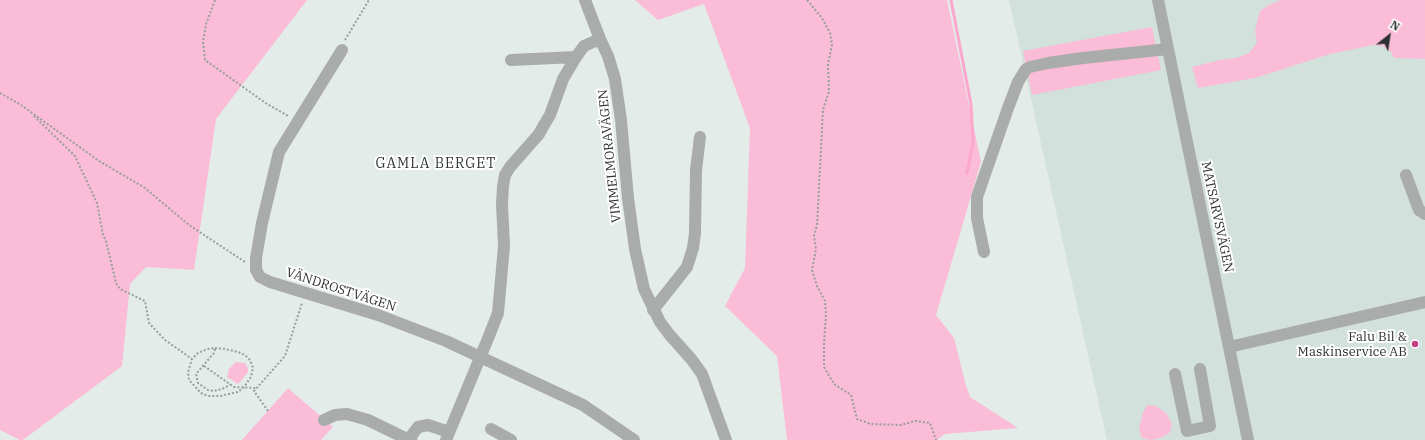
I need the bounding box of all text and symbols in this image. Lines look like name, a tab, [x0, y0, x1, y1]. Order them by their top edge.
north arrow	[1369, 16, 1409, 56]
text: N	[1388, 17, 1402, 34]
street label: VIMMELMORAVÄGEN	[595, 89, 625, 223]
district label: GAMLA BERGET	[376, 156, 496, 172]
street label: MATSARVSVÄGEN	[1198, 160, 1236, 274]
street label: VÄNDROSTVÄGEN	[284, 265, 398, 315]
place label: Falu Bil & Maskinservice AB	[1298, 329, 1407, 360]
marker: Falu Bil & Maskinservice AB	[1410, 339, 1420, 349]

